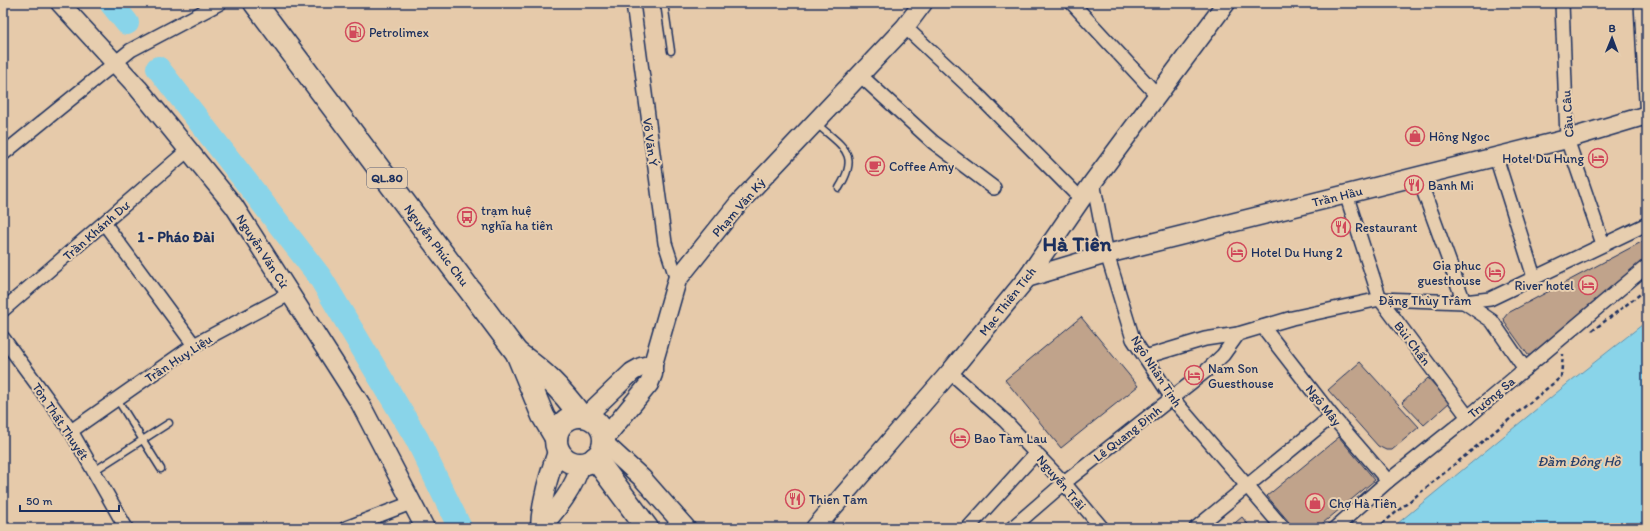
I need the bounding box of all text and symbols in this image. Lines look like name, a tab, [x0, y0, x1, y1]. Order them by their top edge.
north arrow	[1592, 18, 1632, 58]
fuel station icon: Petrolimex	[344, 21, 366, 43]
text: B	[1608, 22, 1616, 35]
place label: Petrolimex	[369, 25, 429, 40]
street label: Cầu Câu	[1558, 90, 1577, 138]
street label: Võ Văn Ý	[640, 117, 661, 168]
shop icon: Hông Ngoc	[1404, 125, 1426, 147]
place label: Hông Ngoc	[1429, 129, 1490, 144]
hotel icon: Hotel Du Hung	[1587, 147, 1609, 169]
place label: Hotel Du Hung	[1502, 151, 1584, 166]
cafe icon: Coffee Amy	[864, 155, 886, 177]
place label: Coffee Amy	[889, 159, 954, 174]
road number: QL.80	[367, 168, 407, 188]
restaurant icon: Banh Mi	[1403, 174, 1425, 196]
street label: Phạm Văn Ký	[709, 175, 768, 240]
place label: Banh Mi	[1428, 178, 1474, 193]
street label: Trần Hầu	[1310, 183, 1364, 210]
street label: Trần Khánh Dư	[60, 197, 133, 263]
street label: Nguyễn Phúc Chu	[401, 202, 472, 289]
place label: trạm huệ nghĩa ha tiên	[481, 203, 554, 233]
bus stop icon: trạm huệ nghĩa ha tiên	[456, 206, 478, 228]
street label: Nguyễn Văn Cừ	[233, 212, 292, 291]
restaurant icon: Restaurant	[1330, 216, 1352, 238]
place label: Restaurant	[1355, 220, 1418, 235]
district label: 1 - Pháo Đài	[137, 228, 215, 246]
district label: Hà Tiên	[1042, 231, 1112, 256]
hotel icon: Hotel Du Hung 2	[1226, 241, 1248, 263]
place label: Hotel Du Hung 2	[1251, 245, 1343, 260]
place label: Gia phuc guesthouse	[1418, 258, 1481, 288]
hotel icon: Gia phuc guesthouse	[1484, 261, 1506, 283]
street label: Mạc Thiên Tích	[976, 264, 1039, 339]
hotel icon: River hotel	[1577, 274, 1599, 296]
place label: River hotel	[1515, 278, 1574, 293]
street label: Đặng Thùy Trâm	[1379, 293, 1471, 308]
street label: Bùi Chấn	[1391, 318, 1434, 369]
street label: Trần Huy Liệu	[142, 331, 215, 386]
street label: Ngô Nhân Tịnh	[1128, 333, 1185, 410]
place label: Nam Son Guesthouse	[1208, 361, 1274, 391]
hotel icon: Nam Son Guesthouse	[1183, 364, 1205, 386]
street label: Trường Sa	[1465, 373, 1518, 421]
street label: Tôn Thất Thuyết	[29, 380, 92, 463]
street label: Ngô Mây	[1303, 382, 1345, 429]
street label: Lê Quang Định	[1090, 402, 1164, 465]
hotel icon: Bao Tam Lau	[949, 427, 971, 449]
place label: Bao Tam Lau	[974, 431, 1047, 446]
street label: Nguyễn Trãi	[1034, 452, 1089, 513]
water label: Đầm Đông Hồ	[1537, 453, 1621, 470]
scale bar	[20, 487, 119, 513]
restaurant icon: Thien Tam	[784, 488, 806, 510]
place label: Thien Tam	[809, 492, 868, 507]
shop icon: Chợ Hà Tiên	[1304, 492, 1326, 514]
text: 50 m	[26, 494, 52, 508]
place label: Chợ Hà Tiên	[1329, 496, 1397, 511]

